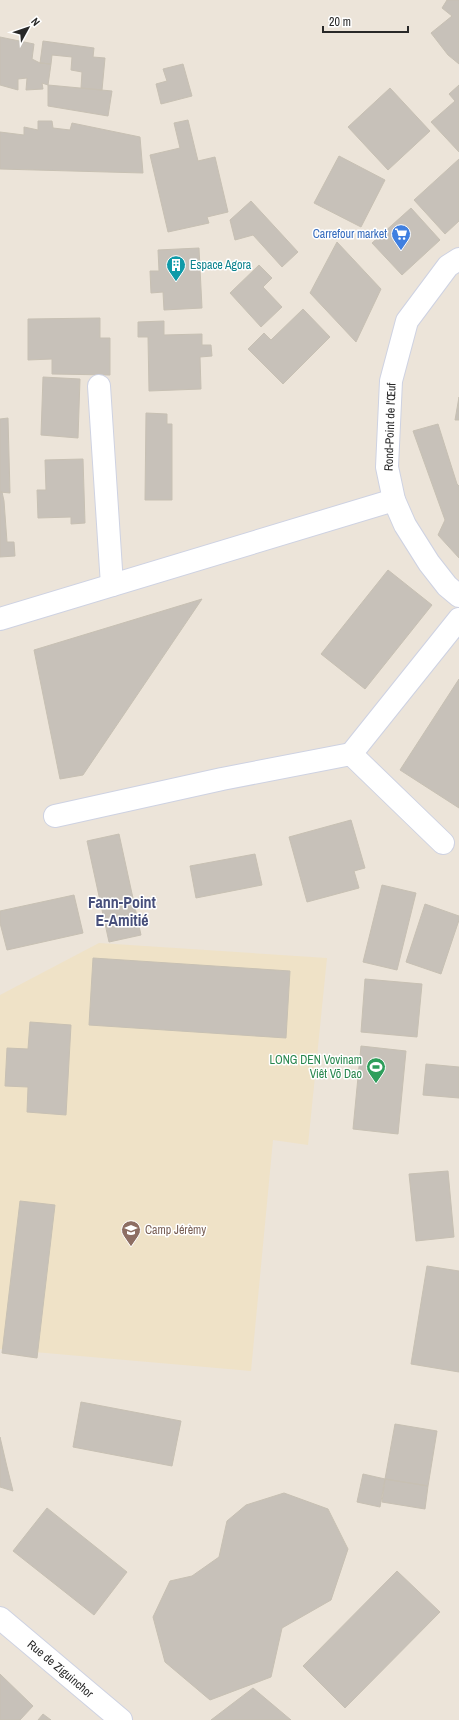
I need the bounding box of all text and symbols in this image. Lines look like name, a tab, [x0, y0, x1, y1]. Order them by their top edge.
north arrow	[8, 8, 48, 48]
scale bar	[323, 8, 408, 34]
text: 20 m	[329, 14, 351, 30]
text: N	[28, 15, 43, 29]
supermarket icon: Carrefour market	[390, 223, 412, 251]
place label: Carrefour market	[313, 226, 387, 242]
building icon: Espace Agora	[165, 254, 187, 282]
place label: Espace Agora	[190, 257, 252, 273]
street label: Rond-Point de l'Œuf	[380, 382, 400, 471]
district label: Fann-Point E-Amitié	[88, 891, 157, 931]
place label: LONG DEN Vovinam Viêt Võ Dao	[270, 1052, 362, 1082]
sports icon: LONG DEN Vovinam Viêt Võ Dao	[365, 1056, 387, 1084]
school or university icon: Camp Jérèmy	[120, 1219, 142, 1247]
place label: Camp Jérèmy	[145, 1222, 206, 1238]
street label: Rue de Ziguinchor	[24, 1636, 97, 1702]

